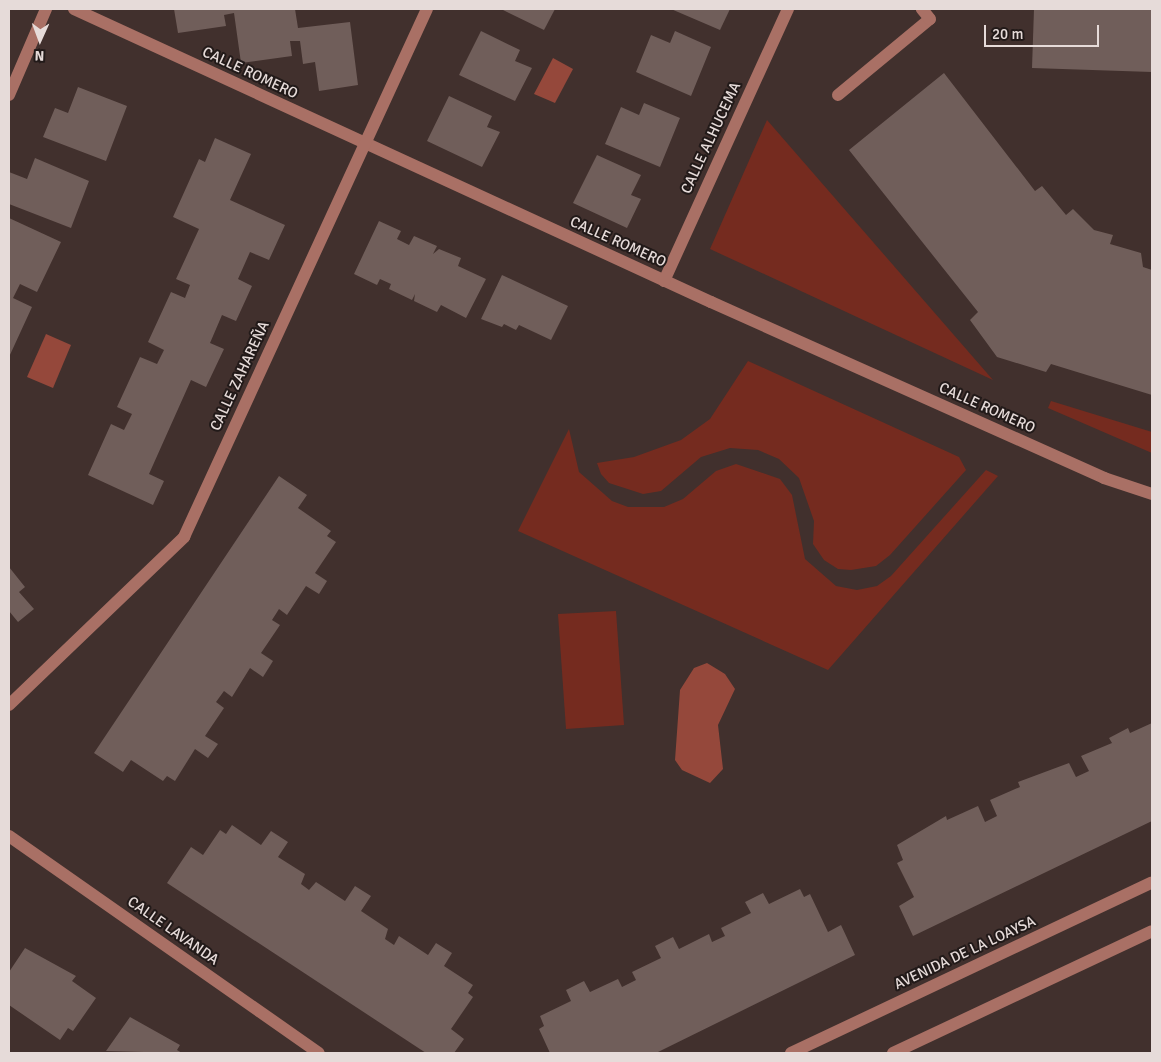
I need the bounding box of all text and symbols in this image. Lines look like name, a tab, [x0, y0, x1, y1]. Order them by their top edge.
north arrow	[15, 15, 65, 65]
scale bar	[986, 15, 1101, 47]
text: 20 m	[992, 25, 1023, 43]
street label: CALLE ROMERO	[199, 43, 301, 103]
text: N	[34, 47, 45, 64]
street label: CALLE ALHUCEMA	[677, 79, 745, 197]
street label: CALLE ROMERO	[567, 213, 669, 271]
street label: CALLE ZAHAREÑA	[207, 318, 273, 434]
street label: CALLE ROMERO	[936, 379, 1038, 437]
street label: CALLE LAVANDA	[124, 893, 222, 969]
street label: AVENIDA DE LA LOAYSA	[891, 912, 1039, 994]

